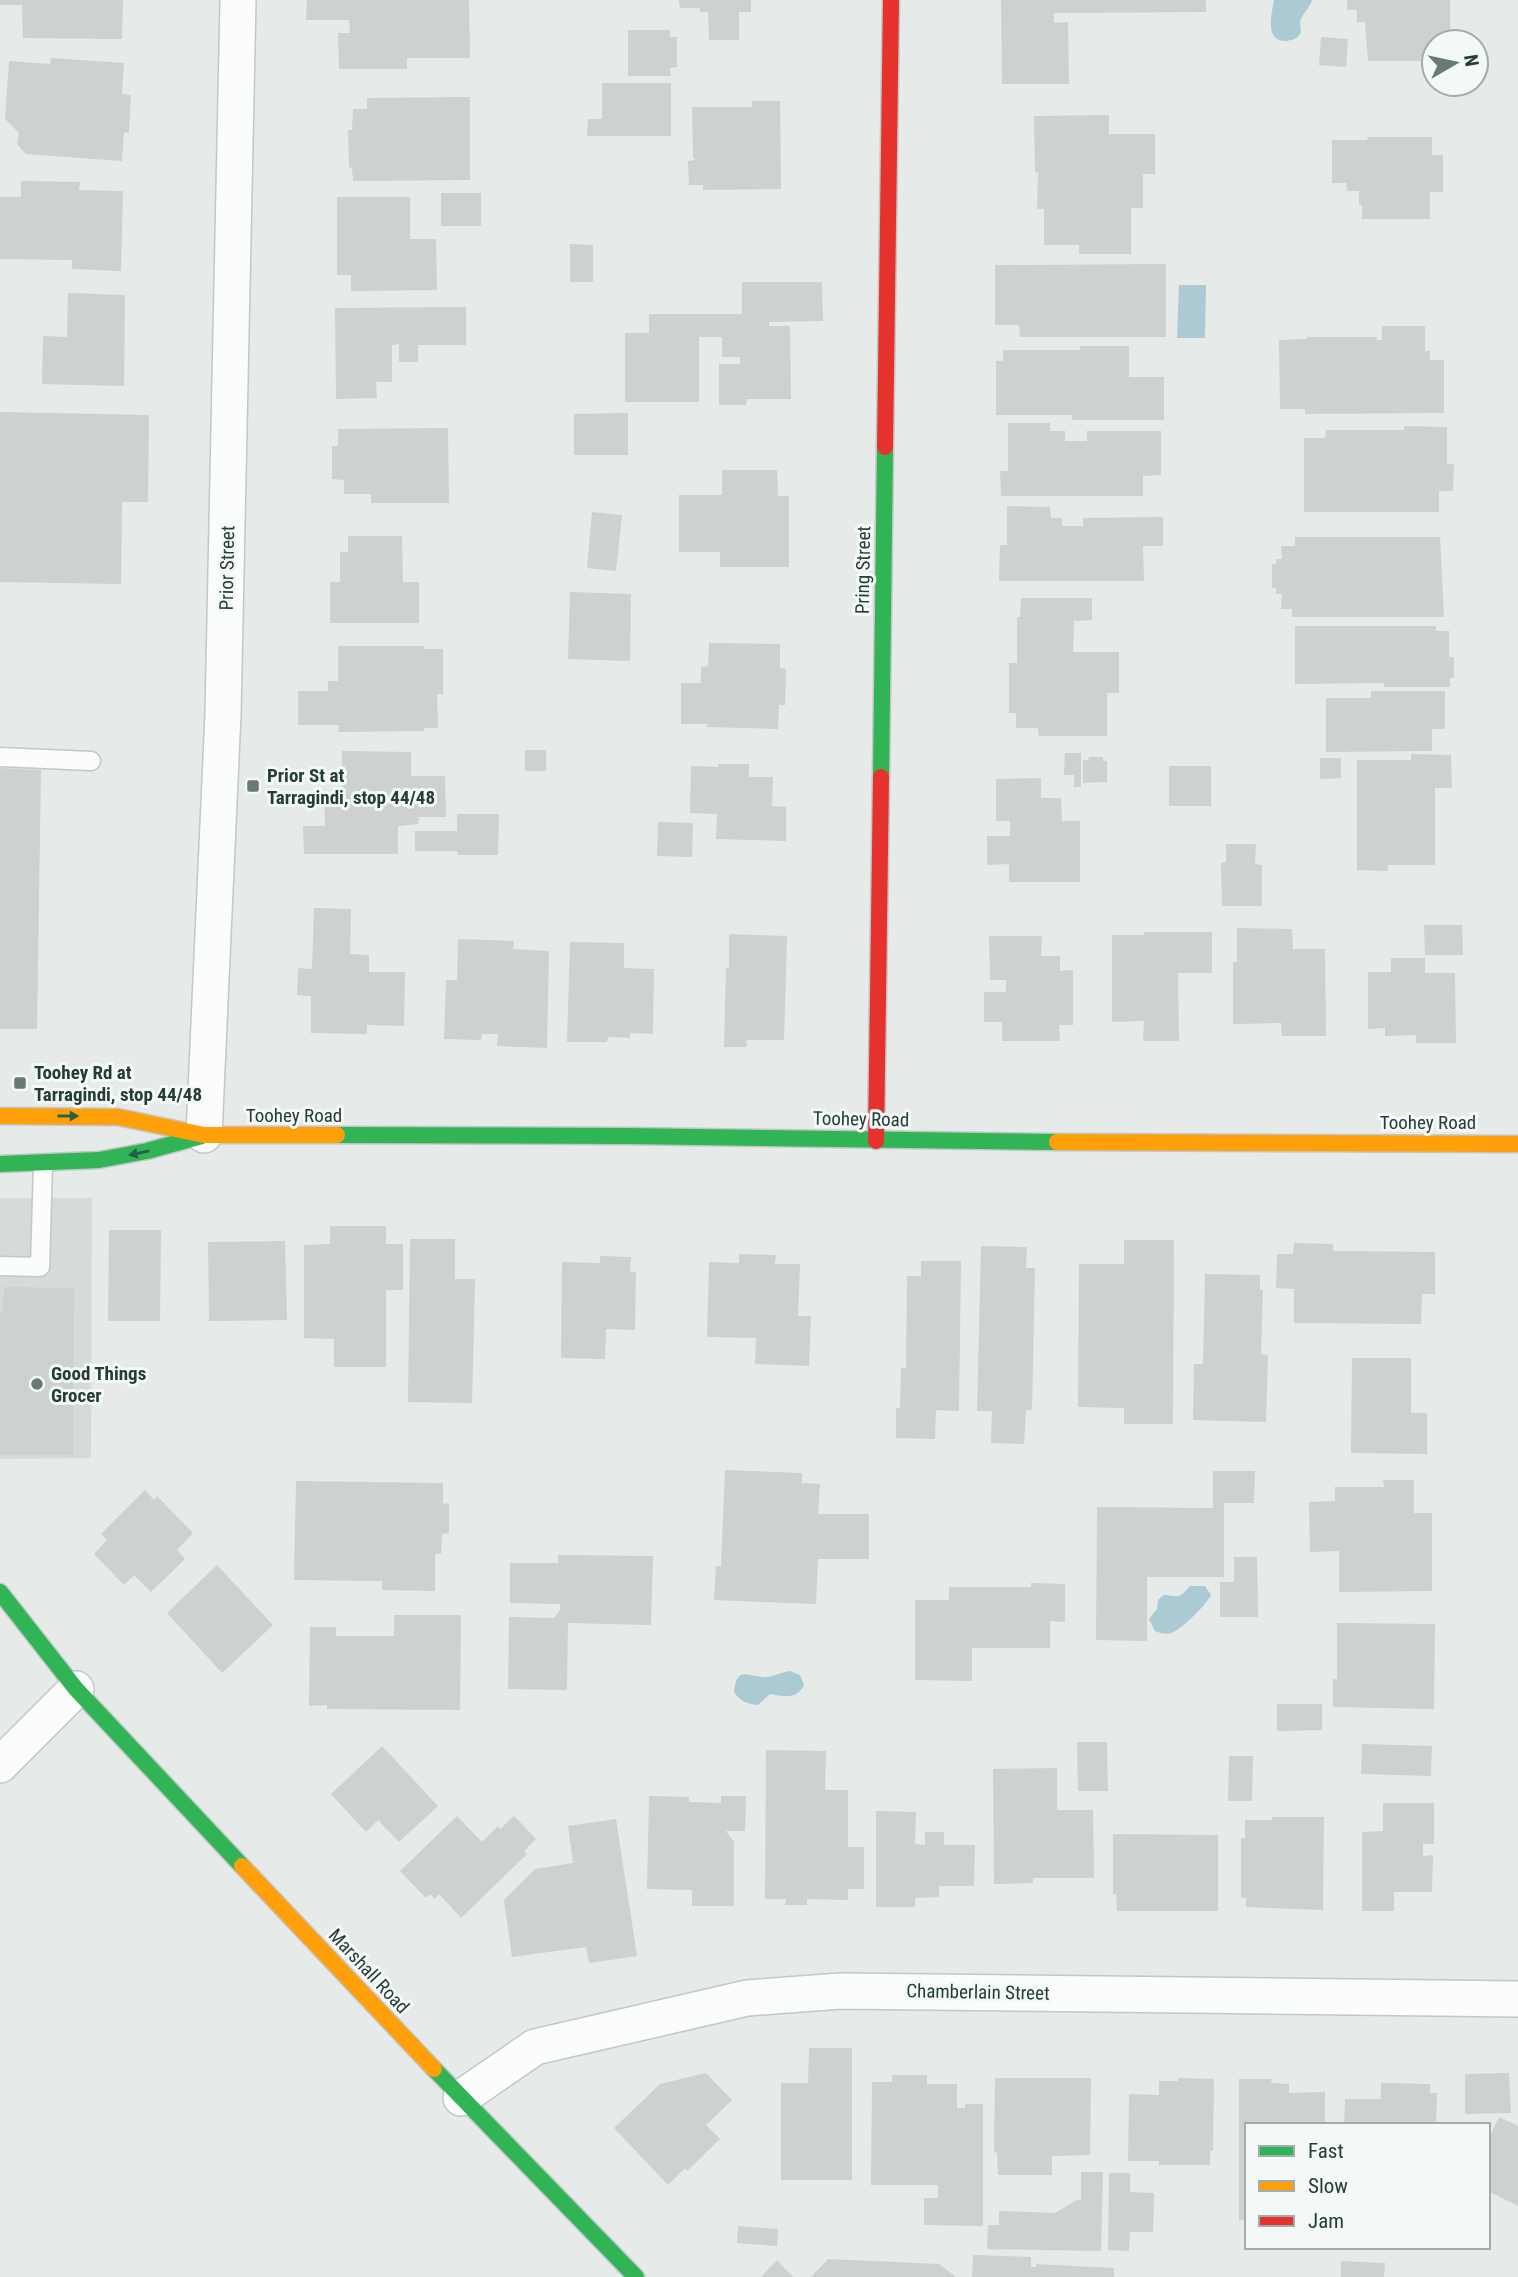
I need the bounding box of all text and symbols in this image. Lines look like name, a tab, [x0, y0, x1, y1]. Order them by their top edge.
north arrow	[1420, 28, 1490, 98]
text: N	[1459, 53, 1484, 68]
street label: Prior Street	[215, 525, 239, 611]
street label: Pring Street	[851, 526, 875, 614]
place label: Prior St at Tarragindi, stop 44/48	[267, 764, 435, 809]
marker: Prior St at Tarragindi, stop 44/48	[245, 778, 261, 794]
place label: Toohey Rd at Tarragindi, stop 44/48	[34, 1061, 202, 1106]
marker: Toohey Rd at Tarragindi, stop 44/48	[12, 1075, 28, 1091]
street label: Toohey Road	[246, 1104, 342, 1127]
street label: Toohey Road	[813, 1107, 909, 1131]
one-way arrow	[57, 1110, 79, 1122]
street label: Toohey Road	[1380, 1111, 1476, 1134]
one-way arrow	[128, 1148, 150, 1159]
place label: Good Things Grocer	[51, 1362, 146, 1407]
marker: Good Things Grocer	[29, 1376, 45, 1392]
street label: Marshall Road	[324, 1924, 414, 2018]
street label: Chamberlain Street	[906, 1979, 1050, 2005]
legend	[1245, 2123, 1490, 2249]
text: Fast	[1308, 2139, 1344, 2163]
text: Slow	[1308, 2174, 1348, 2198]
text: Jam	[1308, 2209, 1344, 2233]

